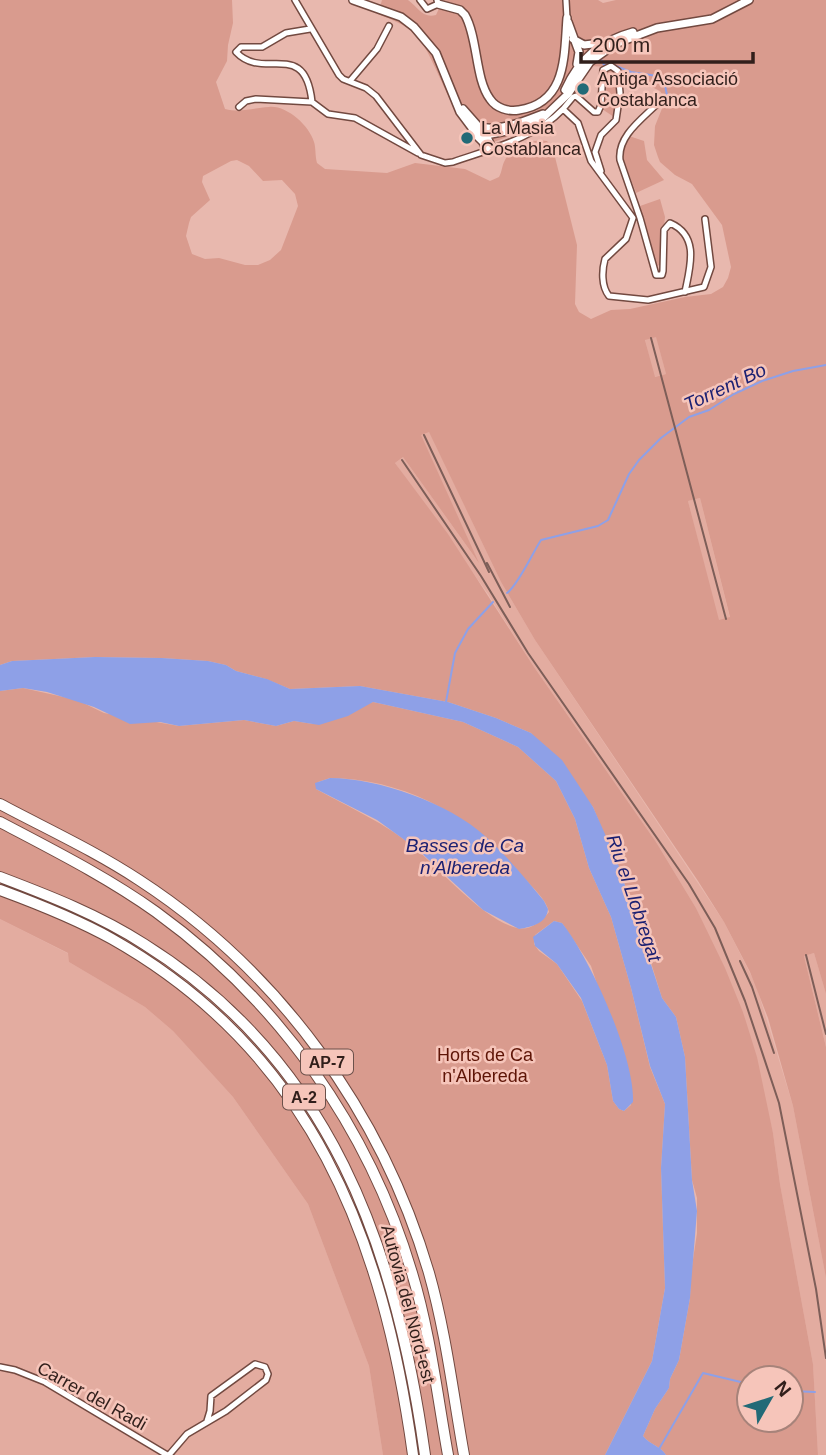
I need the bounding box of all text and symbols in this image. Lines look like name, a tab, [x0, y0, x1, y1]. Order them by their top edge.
scale bar	[581, 21, 752, 65]
text: 200 m	[592, 33, 650, 56]
place label: Antiga Associació Costablanca	[597, 69, 738, 110]
marker: Antiga Associació Costablanca	[575, 81, 591, 97]
place label: La Masia Costablanca	[481, 118, 582, 159]
marker: La Masia Costablanca	[459, 130, 475, 146]
water label: Torrent Bo	[681, 359, 769, 415]
water label: Riu el Llobregat	[602, 832, 666, 965]
water label: Basses de Ca n'Albereda	[406, 835, 524, 878]
park label: Horts de Ca n'Albereda	[437, 1045, 534, 1086]
road number: AP-7	[301, 1050, 353, 1074]
road number: A-2	[283, 1084, 325, 1110]
street label: Autovia del Nord-est	[377, 1223, 439, 1385]
street label: Carrer del Radi	[34, 1358, 150, 1434]
north arrow	[735, 1364, 805, 1434]
text: N	[770, 1377, 795, 1401]

